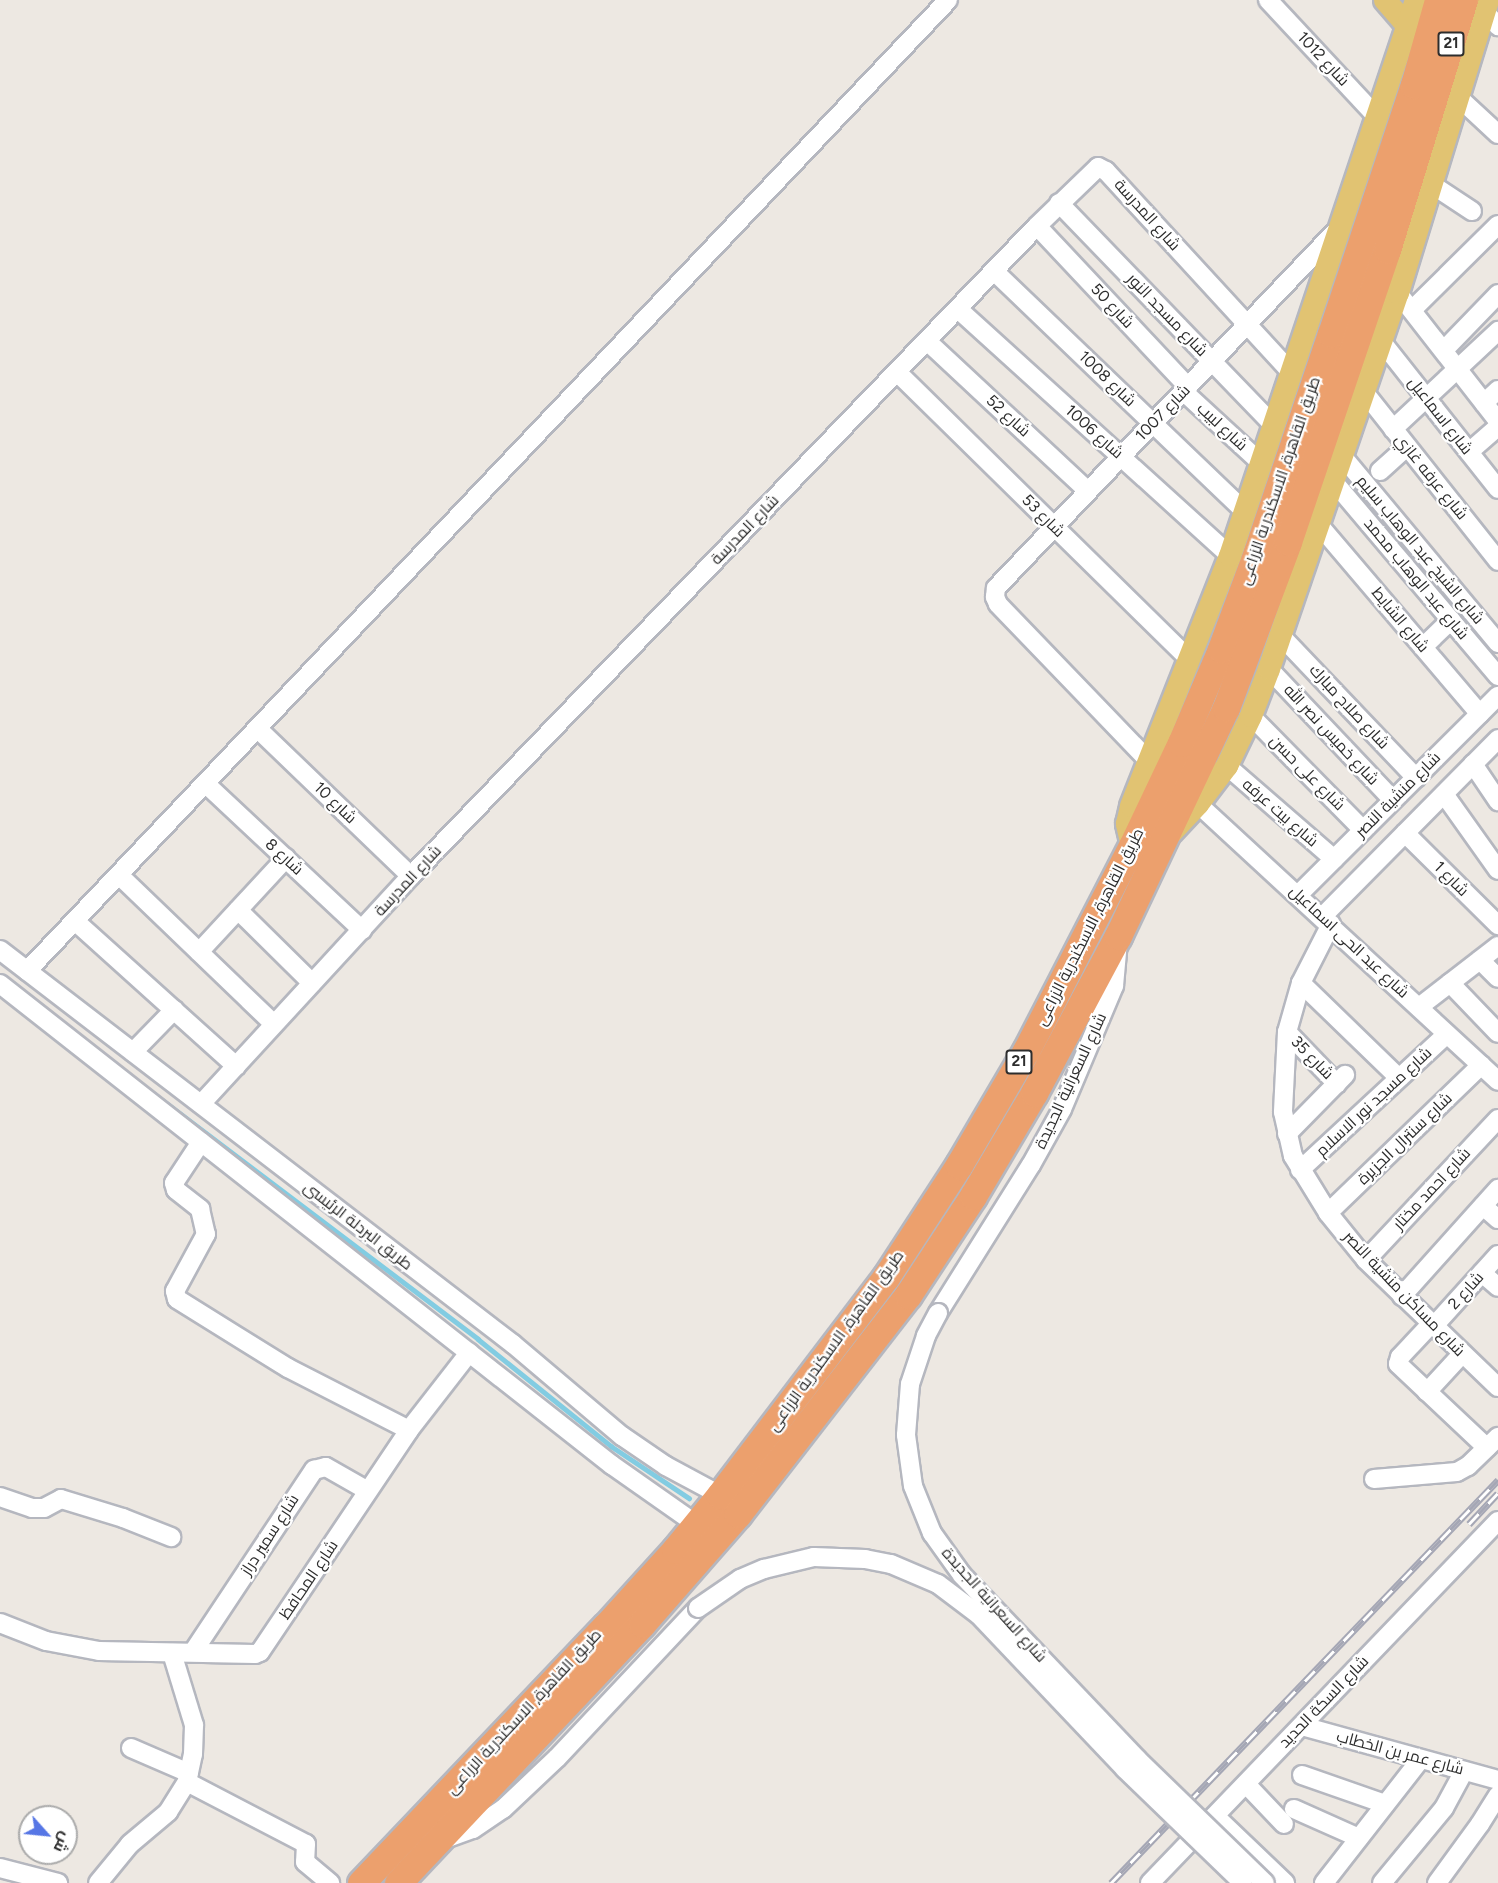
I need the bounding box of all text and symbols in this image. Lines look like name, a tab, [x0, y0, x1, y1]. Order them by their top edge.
street label: شارع 1012	[1293, 28, 1353, 90]
road number: 21	[1436, 32, 1466, 56]
street label: شارع المدرسة	[1110, 175, 1184, 255]
street label: شارع مسجد النور	[1123, 269, 1211, 361]
street label: شارع 50	[1086, 280, 1138, 332]
street label: شارع 1008	[1074, 347, 1140, 411]
street label: شارع اسماعيل	[1404, 373, 1476, 459]
street label: طريق القاهرة, الاسكندرية الزراعى	[1235, 374, 1325, 588]
street label: شارع 1007	[1132, 381, 1194, 445]
street label: شارع 52	[982, 391, 1034, 441]
street label: شارع لبيب	[1193, 399, 1251, 455]
street label: شارع 1006	[1061, 401, 1127, 463]
street label: شارع عرفه غازي	[1391, 430, 1471, 524]
street label: شارع الشيخ عبد الوهاب سليم	[1352, 472, 1488, 628]
street label: شارع المدرسة	[707, 491, 783, 569]
street label: شارع 53	[1018, 491, 1068, 541]
street label: شارع عبد الوهاب محمد	[1360, 514, 1472, 644]
street label: شارع الشايط	[1367, 584, 1433, 656]
street label: شارع صلاح مبارك	[1305, 661, 1393, 753]
street label: شارع خميس نصر الله	[1279, 681, 1383, 789]
street label: شارع على حسن	[1265, 731, 1349, 815]
street label: شارع منشية النصر	[1351, 748, 1445, 842]
street label: شارع بيت عرفه	[1238, 775, 1322, 851]
street label: شارع 10	[310, 778, 360, 828]
street label: طريق القاهرة, الاسكندرية الزراعى	[1032, 825, 1148, 1029]
street label: شارع 8	[261, 835, 307, 879]
street label: شارع المدرسة	[370, 842, 446, 920]
street label: شارع 1	[1430, 858, 1472, 900]
street label: شارع عبد الحى اسماعيل	[1285, 882, 1413, 1002]
street label: شارع السعرانية الجديدة	[1031, 1010, 1111, 1152]
street label: شارع 35	[1287, 1032, 1337, 1084]
street label: شارع مسجد نور الاسلام	[1312, 1043, 1436, 1161]
road number: 21	[1004, 1050, 1034, 1074]
street label: شارع سنترال الجزيرة	[1354, 1089, 1456, 1189]
street label: شارع احمد مختار	[1389, 1144, 1475, 1234]
street label: طريق البردلة الرئيسى	[300, 1178, 416, 1274]
street label: شارع مساكن منشية النصر	[1339, 1227, 1469, 1361]
street label: طريق القاهرة, الاسكندرية الزراعى	[764, 1247, 908, 1435]
street label: شارع 2	[1444, 1268, 1488, 1314]
street label: شارع سمير دراز	[237, 1491, 303, 1579]
street label: شارع المحافظ	[276, 1537, 342, 1623]
street label: شارع السعرانية الجديدة	[937, 1544, 1051, 1666]
street label: طريق القاهرة, الاسكندرية الزراعى	[442, 1625, 606, 1799]
street label: شارع السكة الحديد	[1275, 1652, 1373, 1752]
street label: شارع عمر بن الخطاب	[1334, 1727, 1466, 1779]
north arrow	[18, 1805, 78, 1865]
text: ش	[50, 1829, 76, 1856]

